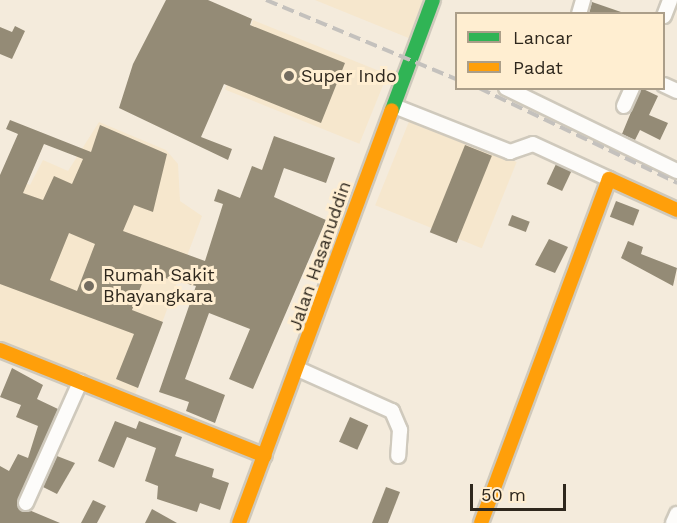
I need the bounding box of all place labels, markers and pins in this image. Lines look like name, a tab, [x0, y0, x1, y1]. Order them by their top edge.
place label: Super Indo	[301, 65, 397, 87]
marker: Super Indo	[282, 69, 296, 83]
place label: Rumah Sakit Bhayangkara	[103, 265, 215, 308]
marker: Rumah Sakit Bhayangkara	[80, 277, 98, 295]

